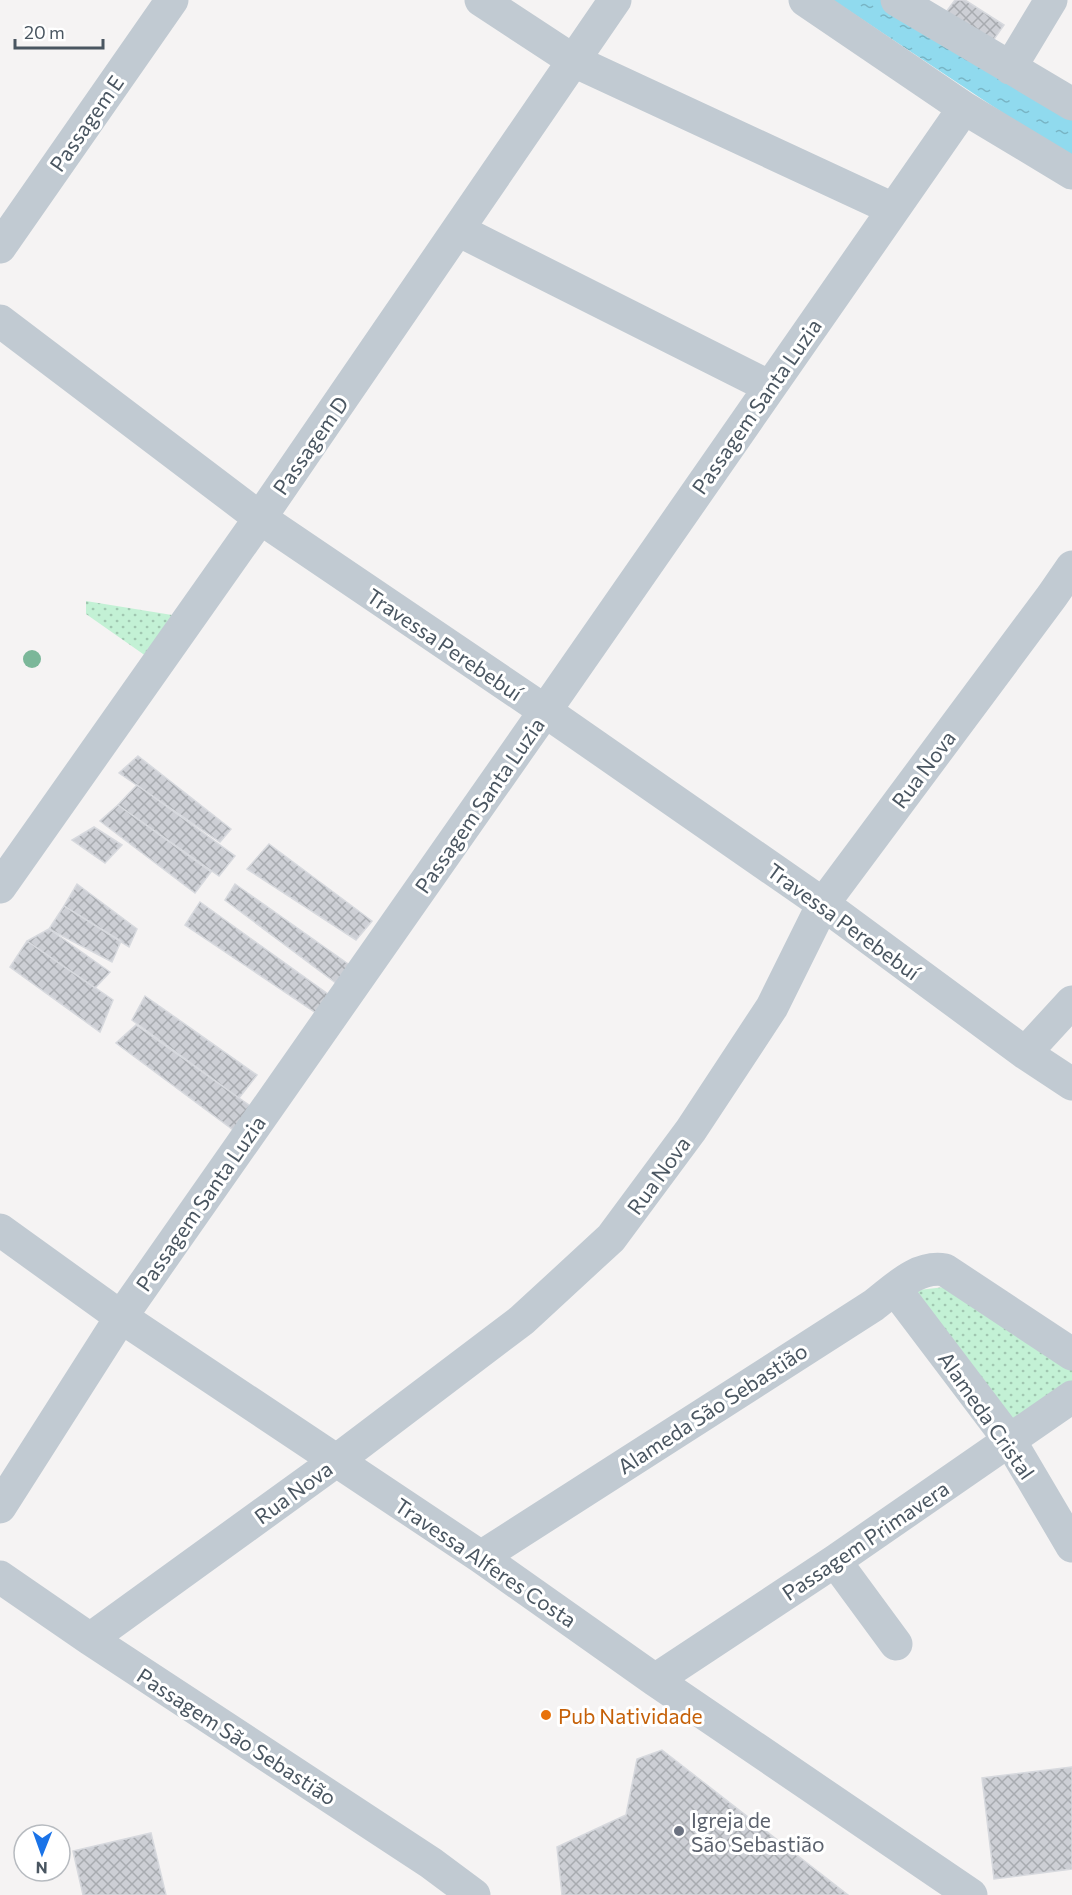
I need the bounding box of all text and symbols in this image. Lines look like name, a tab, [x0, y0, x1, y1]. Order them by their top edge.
scale bar	[15, 12, 104, 50]
text: 20 m	[24, 21, 65, 43]
street label: Passagem E	[44, 70, 128, 176]
street label: Passagem Santa Luzia	[686, 313, 826, 499]
street label: Passagem D	[267, 391, 353, 499]
street label: Travessa Perebebuí	[362, 583, 528, 706]
street label: Passagem Santa Luzia	[409, 712, 549, 898]
street label: Rua Nova	[886, 725, 960, 813]
street label: Travessa Perebebuí	[763, 857, 926, 985]
street label: Passagem Santa Luzia	[130, 1110, 270, 1296]
street label: Rua Nova	[621, 1131, 695, 1219]
street label: Alameda São Sebastião	[613, 1337, 811, 1479]
street label: Alameda Cristal	[934, 1346, 1040, 1484]
street label: Rua Nova	[249, 1455, 337, 1529]
street label: Passagem Primavera	[777, 1475, 953, 1605]
street label: Travessa Alferes Costa	[391, 1492, 581, 1632]
street label: Passagem São Sebastião	[133, 1662, 341, 1810]
place label: Pub Natividade	[558, 1703, 703, 1728]
marker: Pub Natividade	[539, 1708, 553, 1722]
place label: Igreja de São Sebastião	[691, 1807, 825, 1856]
north arrow	[12, 1823, 72, 1883]
marker: Igreja de São Sebastião	[672, 1824, 686, 1838]
text: N	[36, 1859, 48, 1878]

